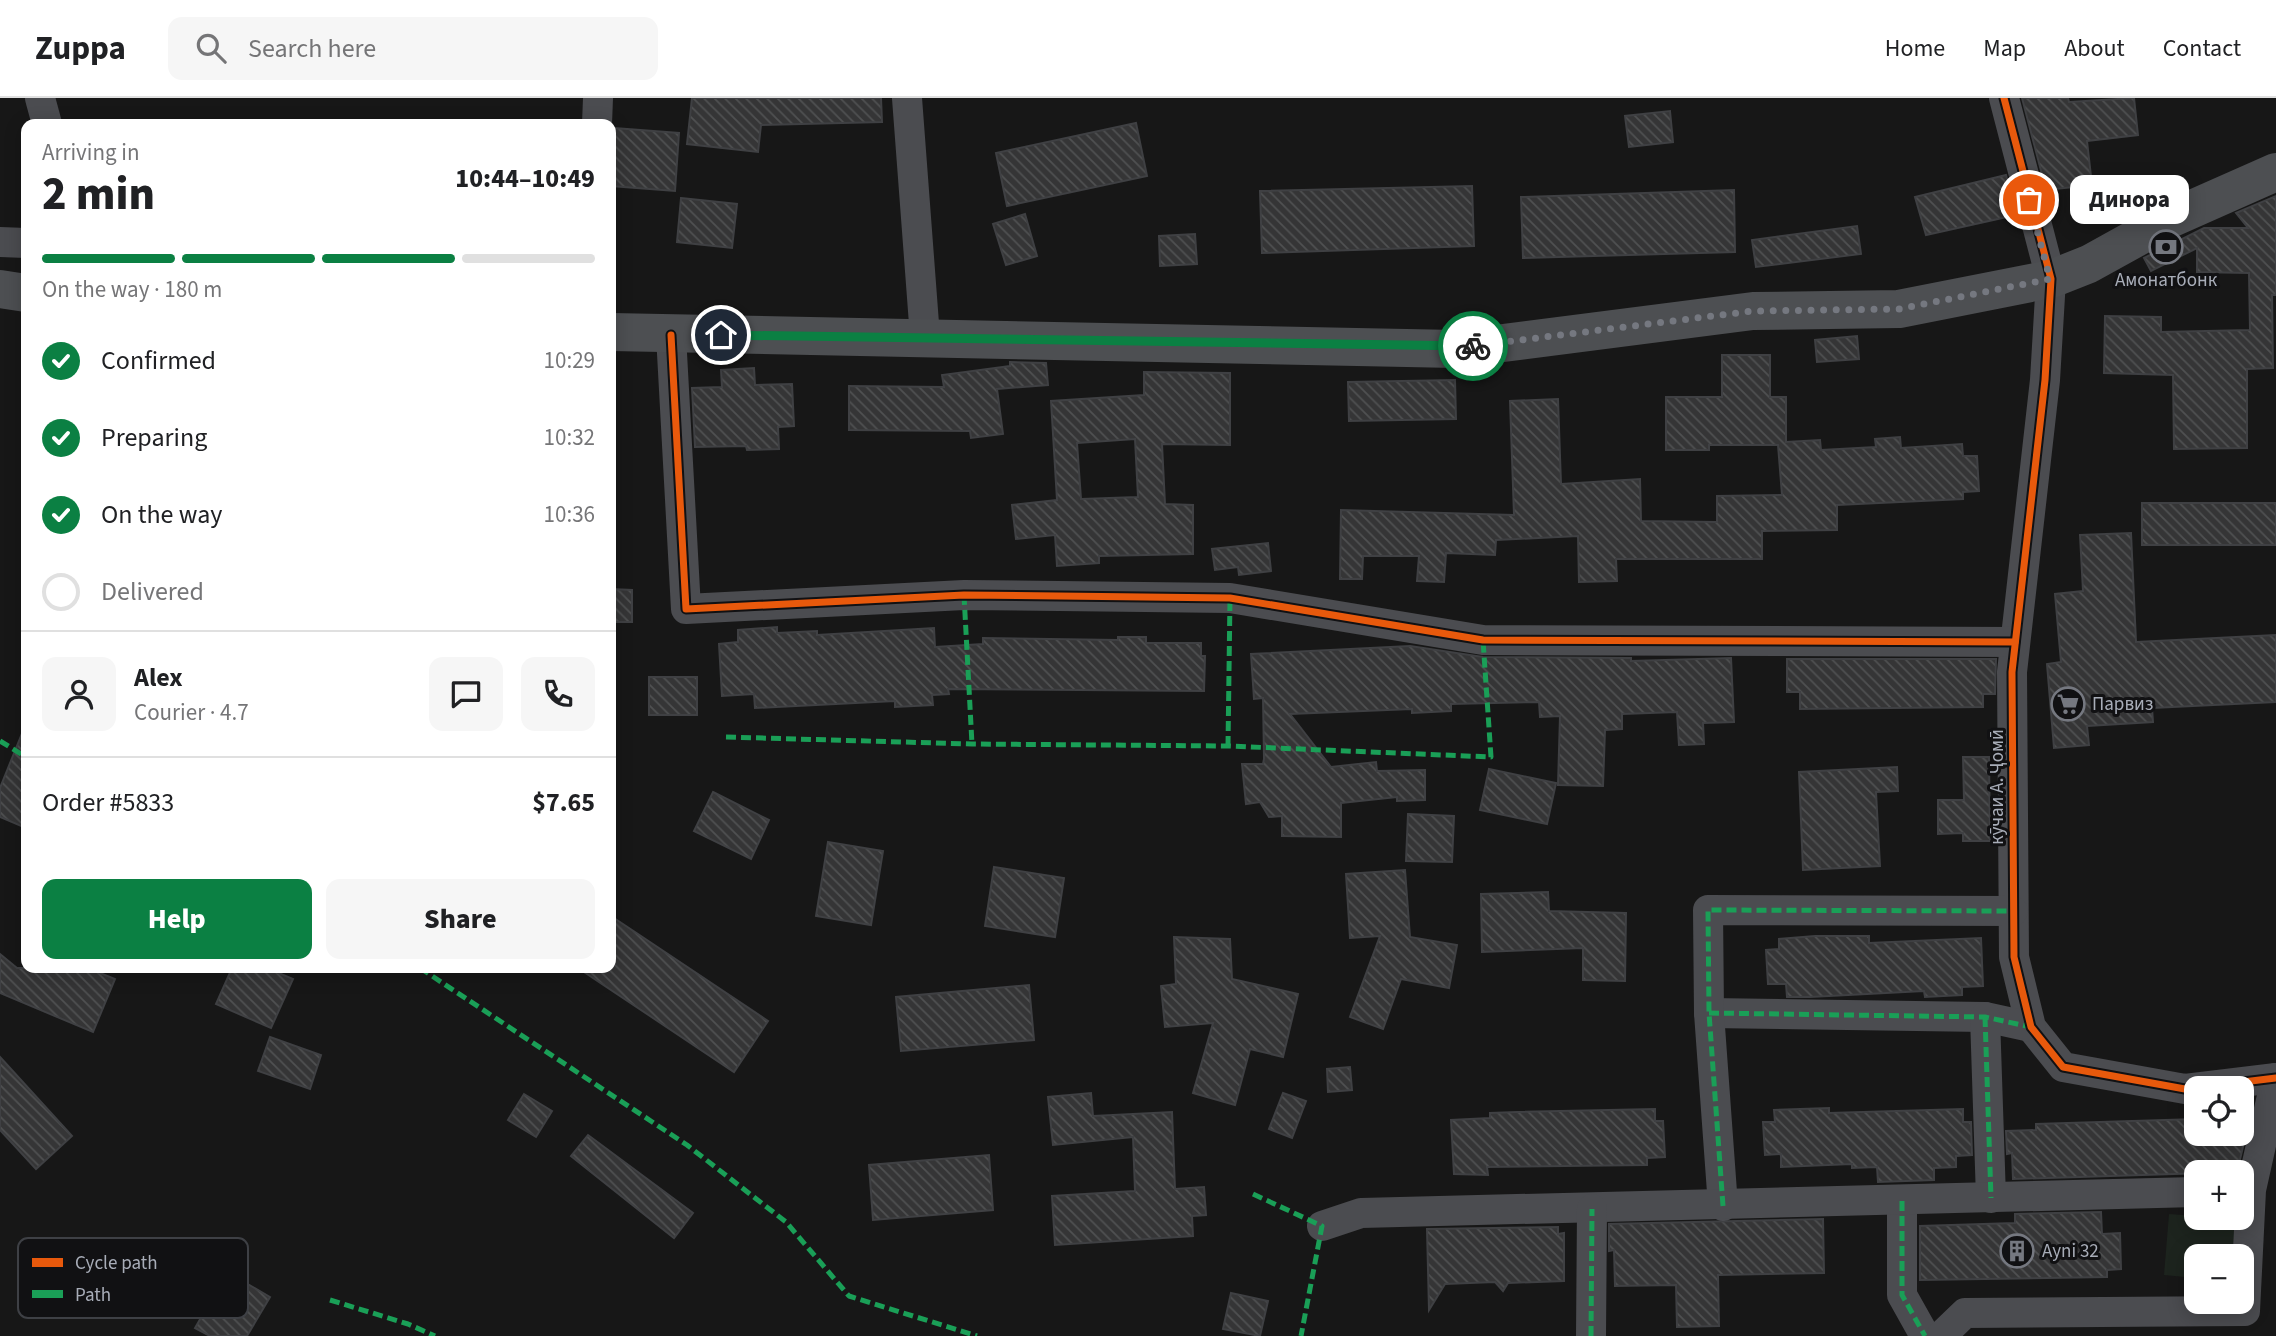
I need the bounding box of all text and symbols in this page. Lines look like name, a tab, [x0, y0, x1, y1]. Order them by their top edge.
search box	[168, 17, 658, 80]
text: Zuppa	[35, 25, 126, 72]
icon: search	[192, 29, 230, 67]
text: Search here	[248, 30, 376, 67]
text: Home	[1885, 31, 1945, 66]
text: Map	[1983, 31, 2026, 66]
text: About	[2064, 31, 2125, 66]
text: Contact	[2163, 31, 2241, 66]
text: Arriving in	[42, 136, 140, 169]
text: 10:44–10:49	[455, 160, 595, 197]
text: 2 min	[42, 162, 155, 227]
pin	[1999, 170, 2059, 230]
callout: Динора	[2071, 176, 2190, 224]
icon: bag	[2010, 181, 2048, 219]
text: Динора	[2089, 183, 2170, 216]
bank icon: Амонатбонк	[2147, 228, 2185, 266]
place label: Амонатбонк	[2115, 267, 2218, 294]
text: On the way · 180 m	[42, 273, 222, 306]
pin	[691, 305, 751, 365]
courier	[1438, 311, 1508, 381]
icon: home	[702, 316, 740, 354]
icon: bike	[1454, 327, 1492, 365]
icon: check	[42, 342, 80, 380]
text: Confirmed	[101, 342, 216, 379]
text: 10:29	[544, 344, 595, 377]
icon: check	[42, 419, 80, 457]
text: Preparing	[101, 419, 207, 456]
text: 10:32	[544, 421, 595, 454]
icon: check	[42, 496, 80, 534]
text: On the way	[101, 496, 222, 533]
text: 10:36	[544, 498, 595, 531]
text: Delivered	[101, 573, 204, 610]
button: person	[42, 657, 116, 731]
button: chat	[429, 657, 503, 731]
button: phone	[521, 657, 595, 731]
text: Alex	[134, 659, 183, 696]
supermarket icon: Парвиз	[2049, 685, 2087, 723]
place label: Парвиз	[2092, 691, 2153, 718]
text: Courier · 4.7	[134, 696, 249, 729]
street label: кӯчаи А. Ҷомӣ	[1984, 729, 2011, 845]
text: Order #5833	[42, 784, 174, 821]
text: $7.65	[532, 784, 595, 821]
button: Help	[42, 879, 312, 959]
button: Share	[326, 879, 595, 959]
map controls	[2184, 1076, 2254, 1314]
button: locate	[2184, 1076, 2254, 1146]
button: +	[2184, 1160, 2254, 1230]
building icon: Ayni 32	[1998, 1232, 2036, 1270]
legend	[18, 1238, 248, 1318]
place label: Ayni 32	[2042, 1238, 2099, 1265]
button: −	[2184, 1244, 2254, 1314]
text: Cycle path	[75, 1250, 157, 1277]
text: Path	[75, 1282, 111, 1309]

